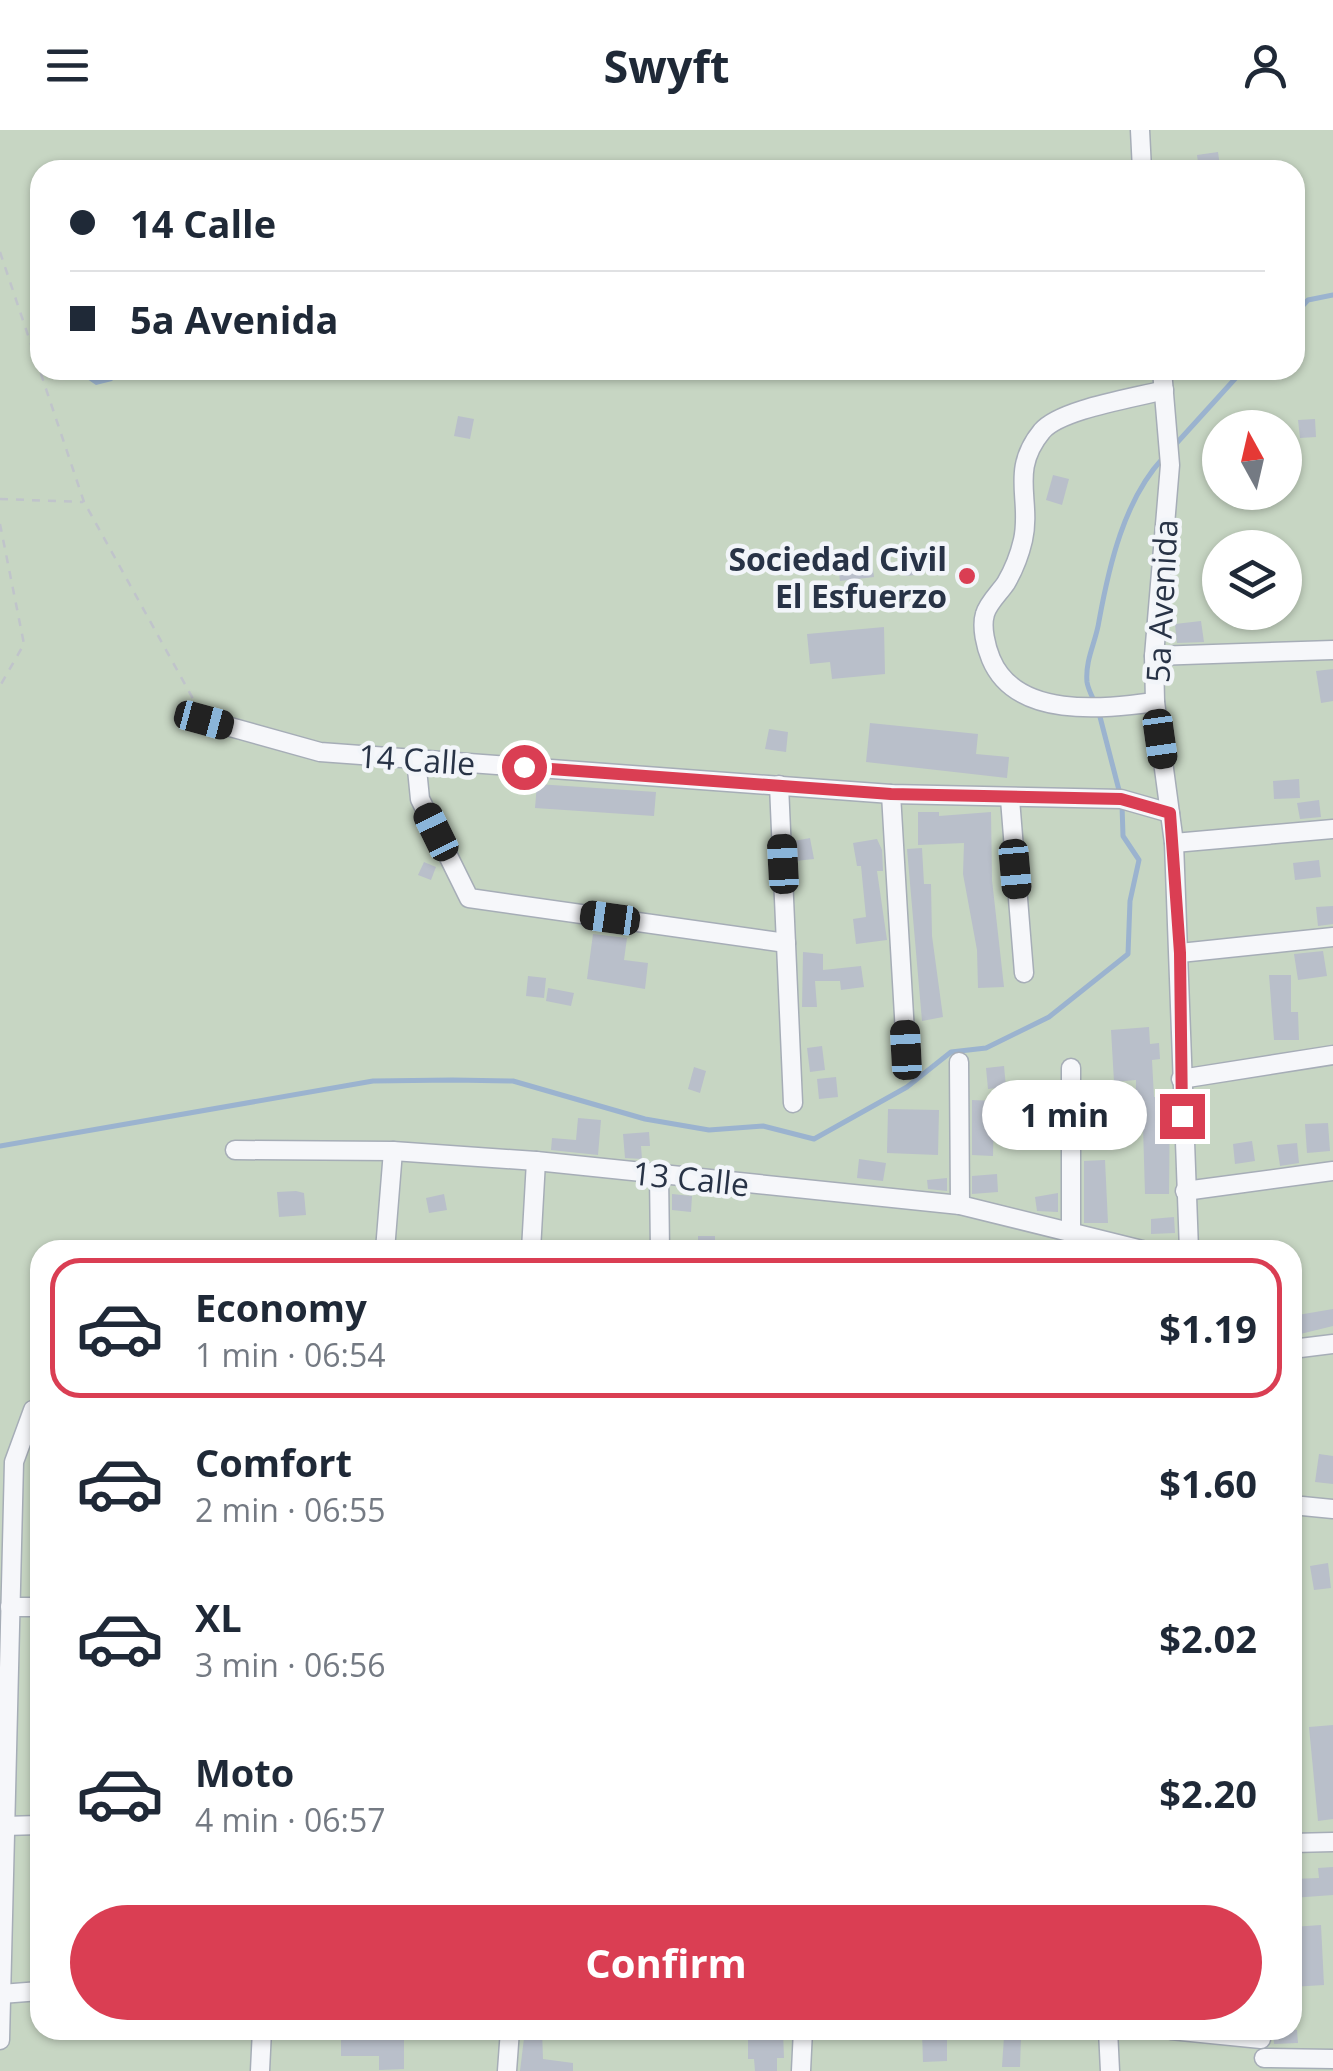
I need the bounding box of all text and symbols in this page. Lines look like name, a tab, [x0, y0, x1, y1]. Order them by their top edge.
text: Swyft	[604, 35, 729, 96]
icon: menu	[40, 38, 95, 93]
icon: person	[1238, 38, 1293, 93]
text: 14 Calle	[130, 197, 276, 249]
text: 5a Avenida	[130, 293, 338, 345]
north arrow	[1202, 410, 1302, 510]
map controls	[1202, 410, 1302, 630]
street label: 5a Avenida	[1135, 518, 1187, 684]
button: layers	[1202, 530, 1302, 630]
place label: Sociedad Civil El Esfuerzo	[728, 537, 947, 617]
marker: Sociedad Civil El Esfuerzo	[956, 565, 978, 587]
car	[171, 698, 237, 742]
car	[1141, 707, 1179, 771]
street label: 14 Calle	[357, 733, 477, 785]
route start	[502, 745, 547, 790]
car	[409, 798, 463, 866]
car	[766, 833, 800, 895]
car	[997, 838, 1033, 900]
car	[578, 899, 642, 937]
car	[889, 1019, 923, 1081]
callout: 1 min	[982, 1081, 1147, 1151]
text: 1 min	[1020, 1093, 1109, 1136]
route end	[1160, 1094, 1205, 1139]
street label: 13 Calle	[631, 1151, 751, 1205]
text: Economy	[195, 1281, 367, 1333]
icon: car	[75, 1283, 165, 1373]
text: $1.19	[1159, 1302, 1257, 1354]
text: 1 min · 06:54	[195, 1333, 386, 1376]
text: Comfort	[195, 1436, 352, 1488]
icon: car	[75, 1438, 165, 1528]
text: $1.60	[1159, 1457, 1257, 1509]
text: 2 min · 06:55	[195, 1488, 386, 1531]
text: XL	[195, 1591, 242, 1643]
icon: car	[75, 1593, 165, 1683]
text: $2.02	[1159, 1612, 1257, 1664]
text: 3 min · 06:56	[195, 1643, 386, 1686]
text: Moto	[195, 1746, 294, 1798]
icon: car	[75, 1748, 165, 1838]
text: $2.20	[1159, 1767, 1257, 1819]
text: 4 min · 06:57	[195, 1798, 386, 1841]
button: Confirm	[70, 1905, 1262, 2020]

